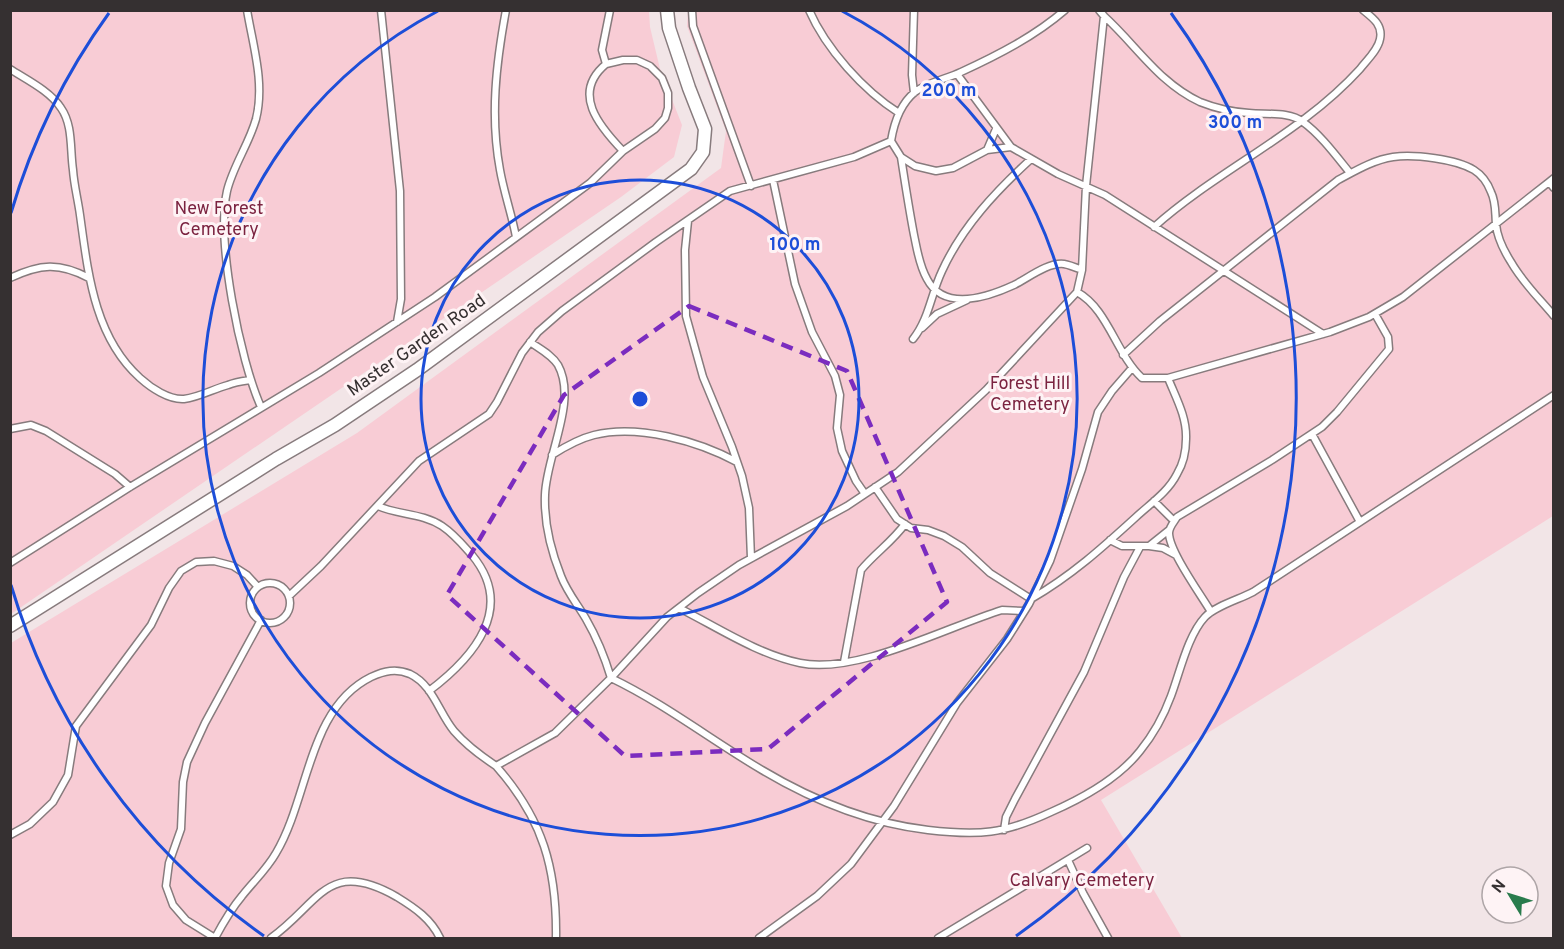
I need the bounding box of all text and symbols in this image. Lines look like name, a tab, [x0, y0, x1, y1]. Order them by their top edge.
text: 200 m	[921, 80, 977, 103]
text: 300 m	[1208, 112, 1262, 135]
park label: New Forest Cemetery	[174, 198, 264, 242]
text: 100 m	[769, 234, 821, 257]
street label: Master Garden Road	[343, 290, 491, 402]
park label: Forest Hill Cemetery	[990, 373, 1070, 417]
centre of rings	[630, 389, 650, 409]
north arrow	[1480, 865, 1540, 925]
park label: Calvary Cemetery	[1009, 870, 1155, 893]
text: N	[1488, 876, 1511, 898]

